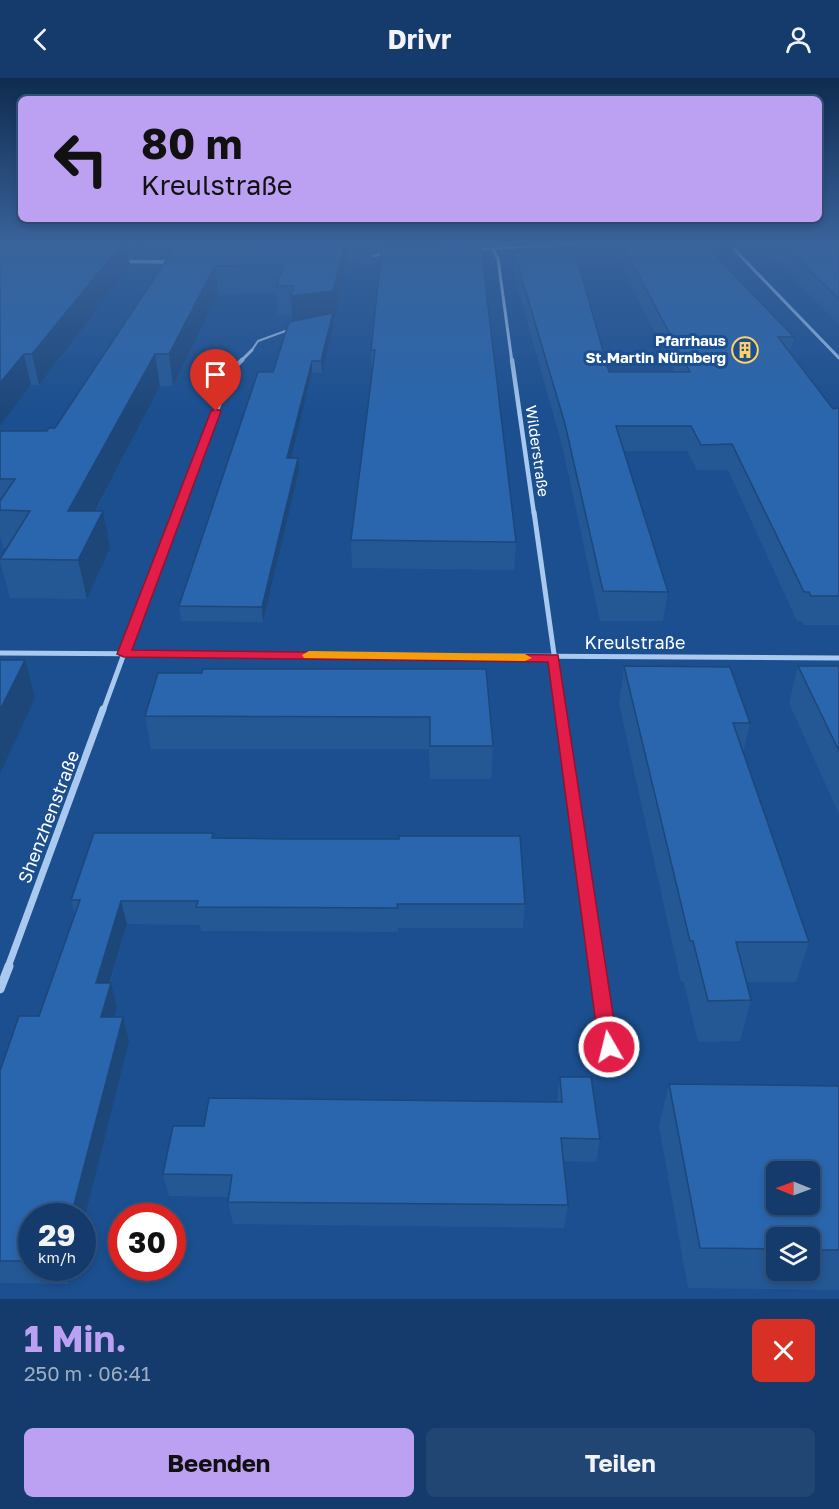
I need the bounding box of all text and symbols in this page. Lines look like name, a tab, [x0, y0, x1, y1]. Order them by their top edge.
icon: back	[24, 23, 57, 56]
text: Drivr	[388, 23, 451, 55]
icon: person	[782, 23, 815, 56]
text: 80 m	[141, 118, 242, 168]
icon: left	[42, 120, 120, 198]
text: Kreulstraße	[141, 169, 292, 201]
place label: Pfarrhaus St.Martin Nürnberg	[586, 331, 726, 366]
building icon: Pfarrhaus St.Martin Nürnberg	[730, 335, 760, 365]
pin	[190, 349, 241, 411]
icon: arrive	[199, 358, 232, 391]
street label: Wilderstraße	[523, 404, 553, 498]
street label: Kreulstraße	[585, 631, 685, 653]
street label: Shenzhenstraße	[13, 747, 84, 886]
position arrow	[577, 1015, 641, 1079]
north arrow	[766, 1161, 820, 1215]
map controls	[766, 1161, 820, 1281]
speed limit sign: 30	[108, 1203, 186, 1281]
text: 29	[38, 1217, 76, 1253]
button: layers	[766, 1227, 820, 1281]
text: km/h	[38, 1248, 76, 1266]
text: 1 Min.	[24, 1317, 127, 1360]
button: close	[752, 1319, 815, 1382]
text: 250 m · 06:41	[24, 1361, 151, 1385]
button: Beenden	[24, 1428, 414, 1497]
button: Teilen	[426, 1428, 815, 1497]

